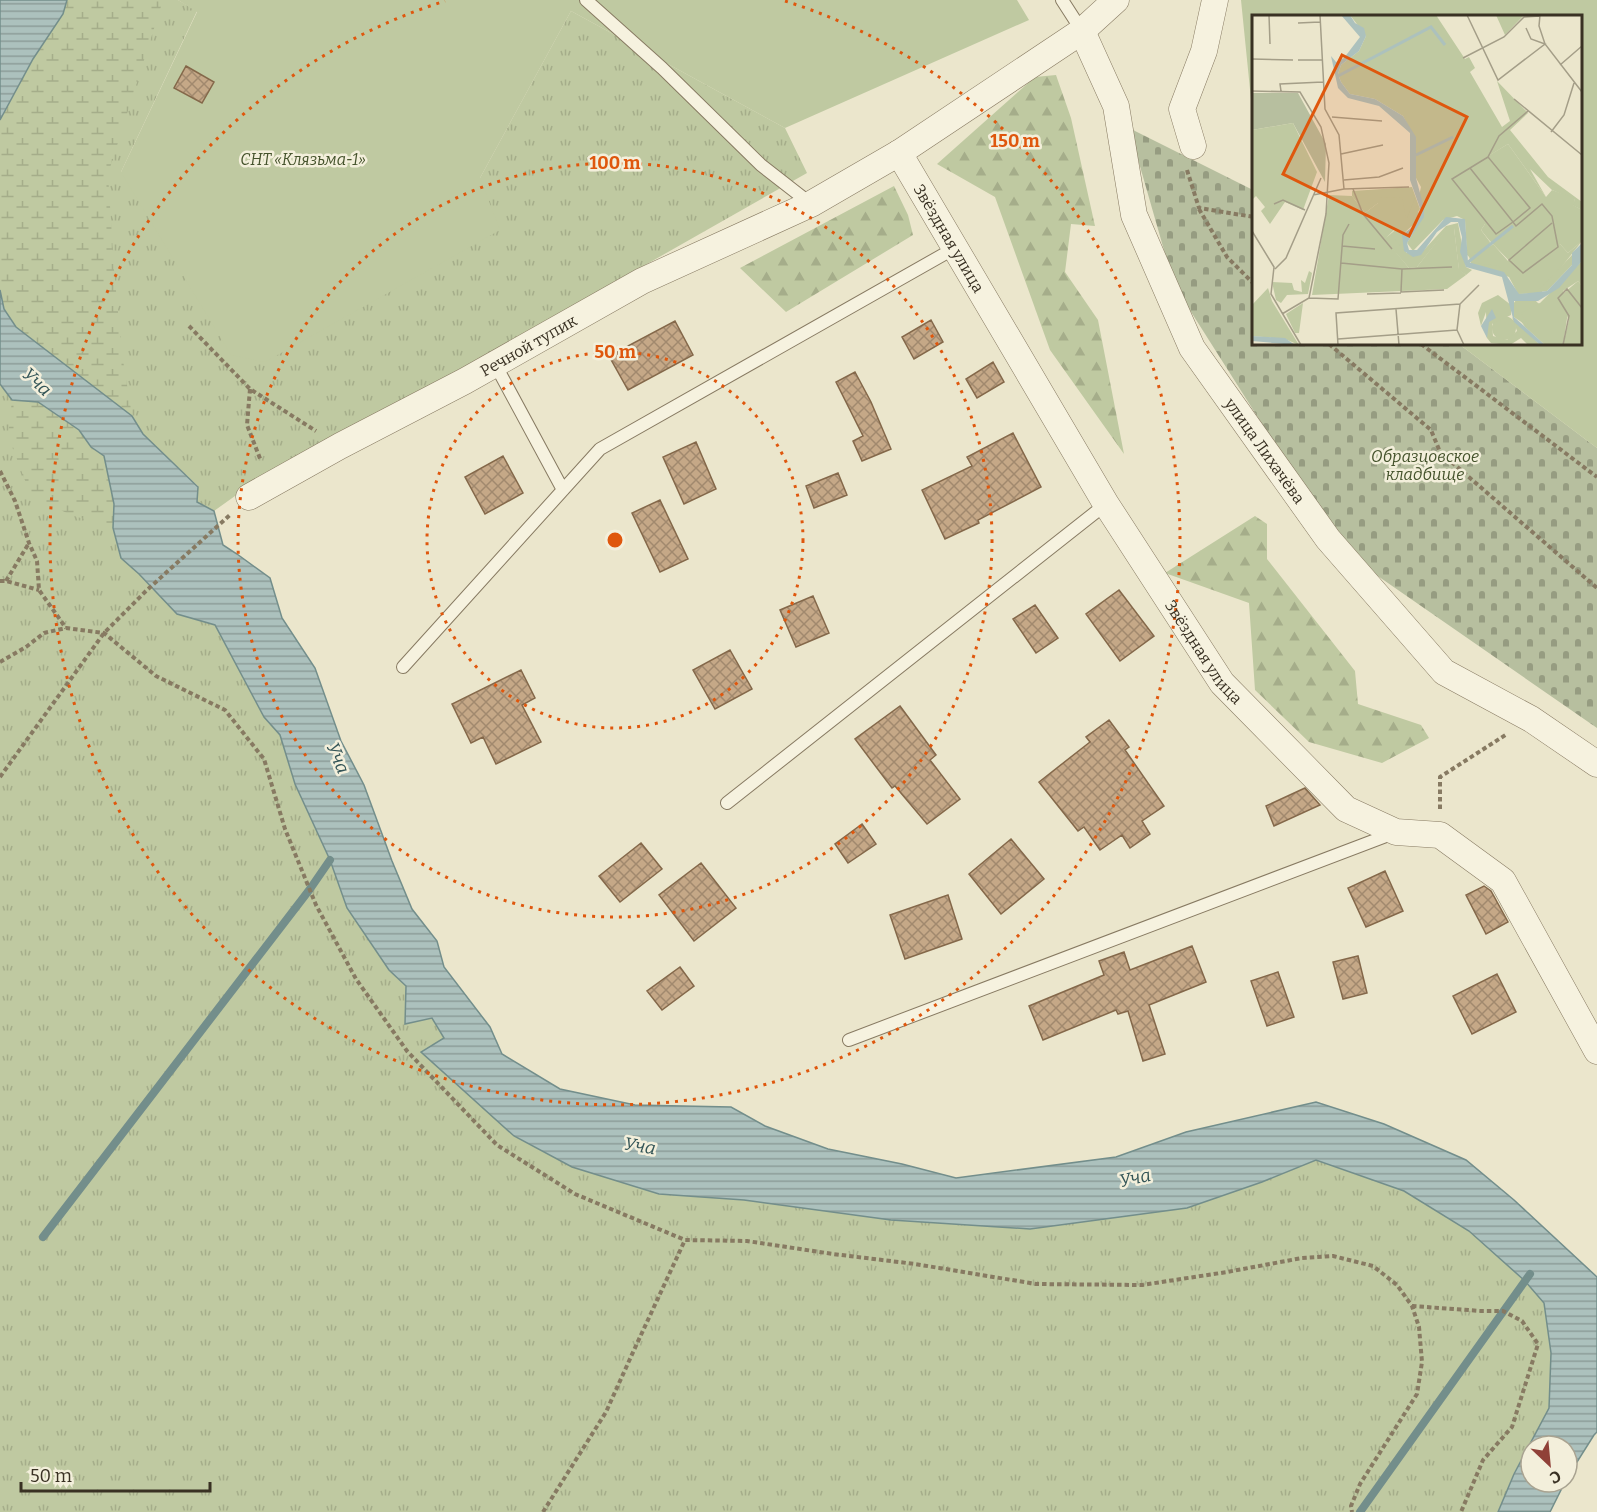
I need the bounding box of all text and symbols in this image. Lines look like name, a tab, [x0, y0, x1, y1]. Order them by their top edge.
inset map	[1252, 15, 1582, 345]
text: 150 m	[990, 130, 1040, 152]
park label: СНТ «Клязьма-1»	[240, 150, 366, 169]
text: 100 m	[589, 152, 641, 174]
street label: Звёздная улица	[910, 181, 988, 296]
street label: Речной тупик	[477, 311, 581, 380]
text: 50 m	[594, 341, 636, 363]
water label: Уча	[18, 363, 56, 401]
street label: улица Лихачёва	[1220, 394, 1309, 508]
park label: Образцовское кладбище	[1371, 447, 1479, 484]
centre of rings	[605, 530, 625, 550]
street label: Звёздная улица	[1161, 597, 1246, 708]
water label: Уча	[322, 739, 354, 777]
water label: Уча	[622, 1132, 658, 1160]
water label: Уча	[1117, 1164, 1153, 1192]
north arrow	[1519, 1434, 1579, 1494]
scale bar	[21, 1455, 210, 1493]
text: 50 m	[30, 1465, 72, 1487]
text: С	[1547, 1466, 1564, 1488]

